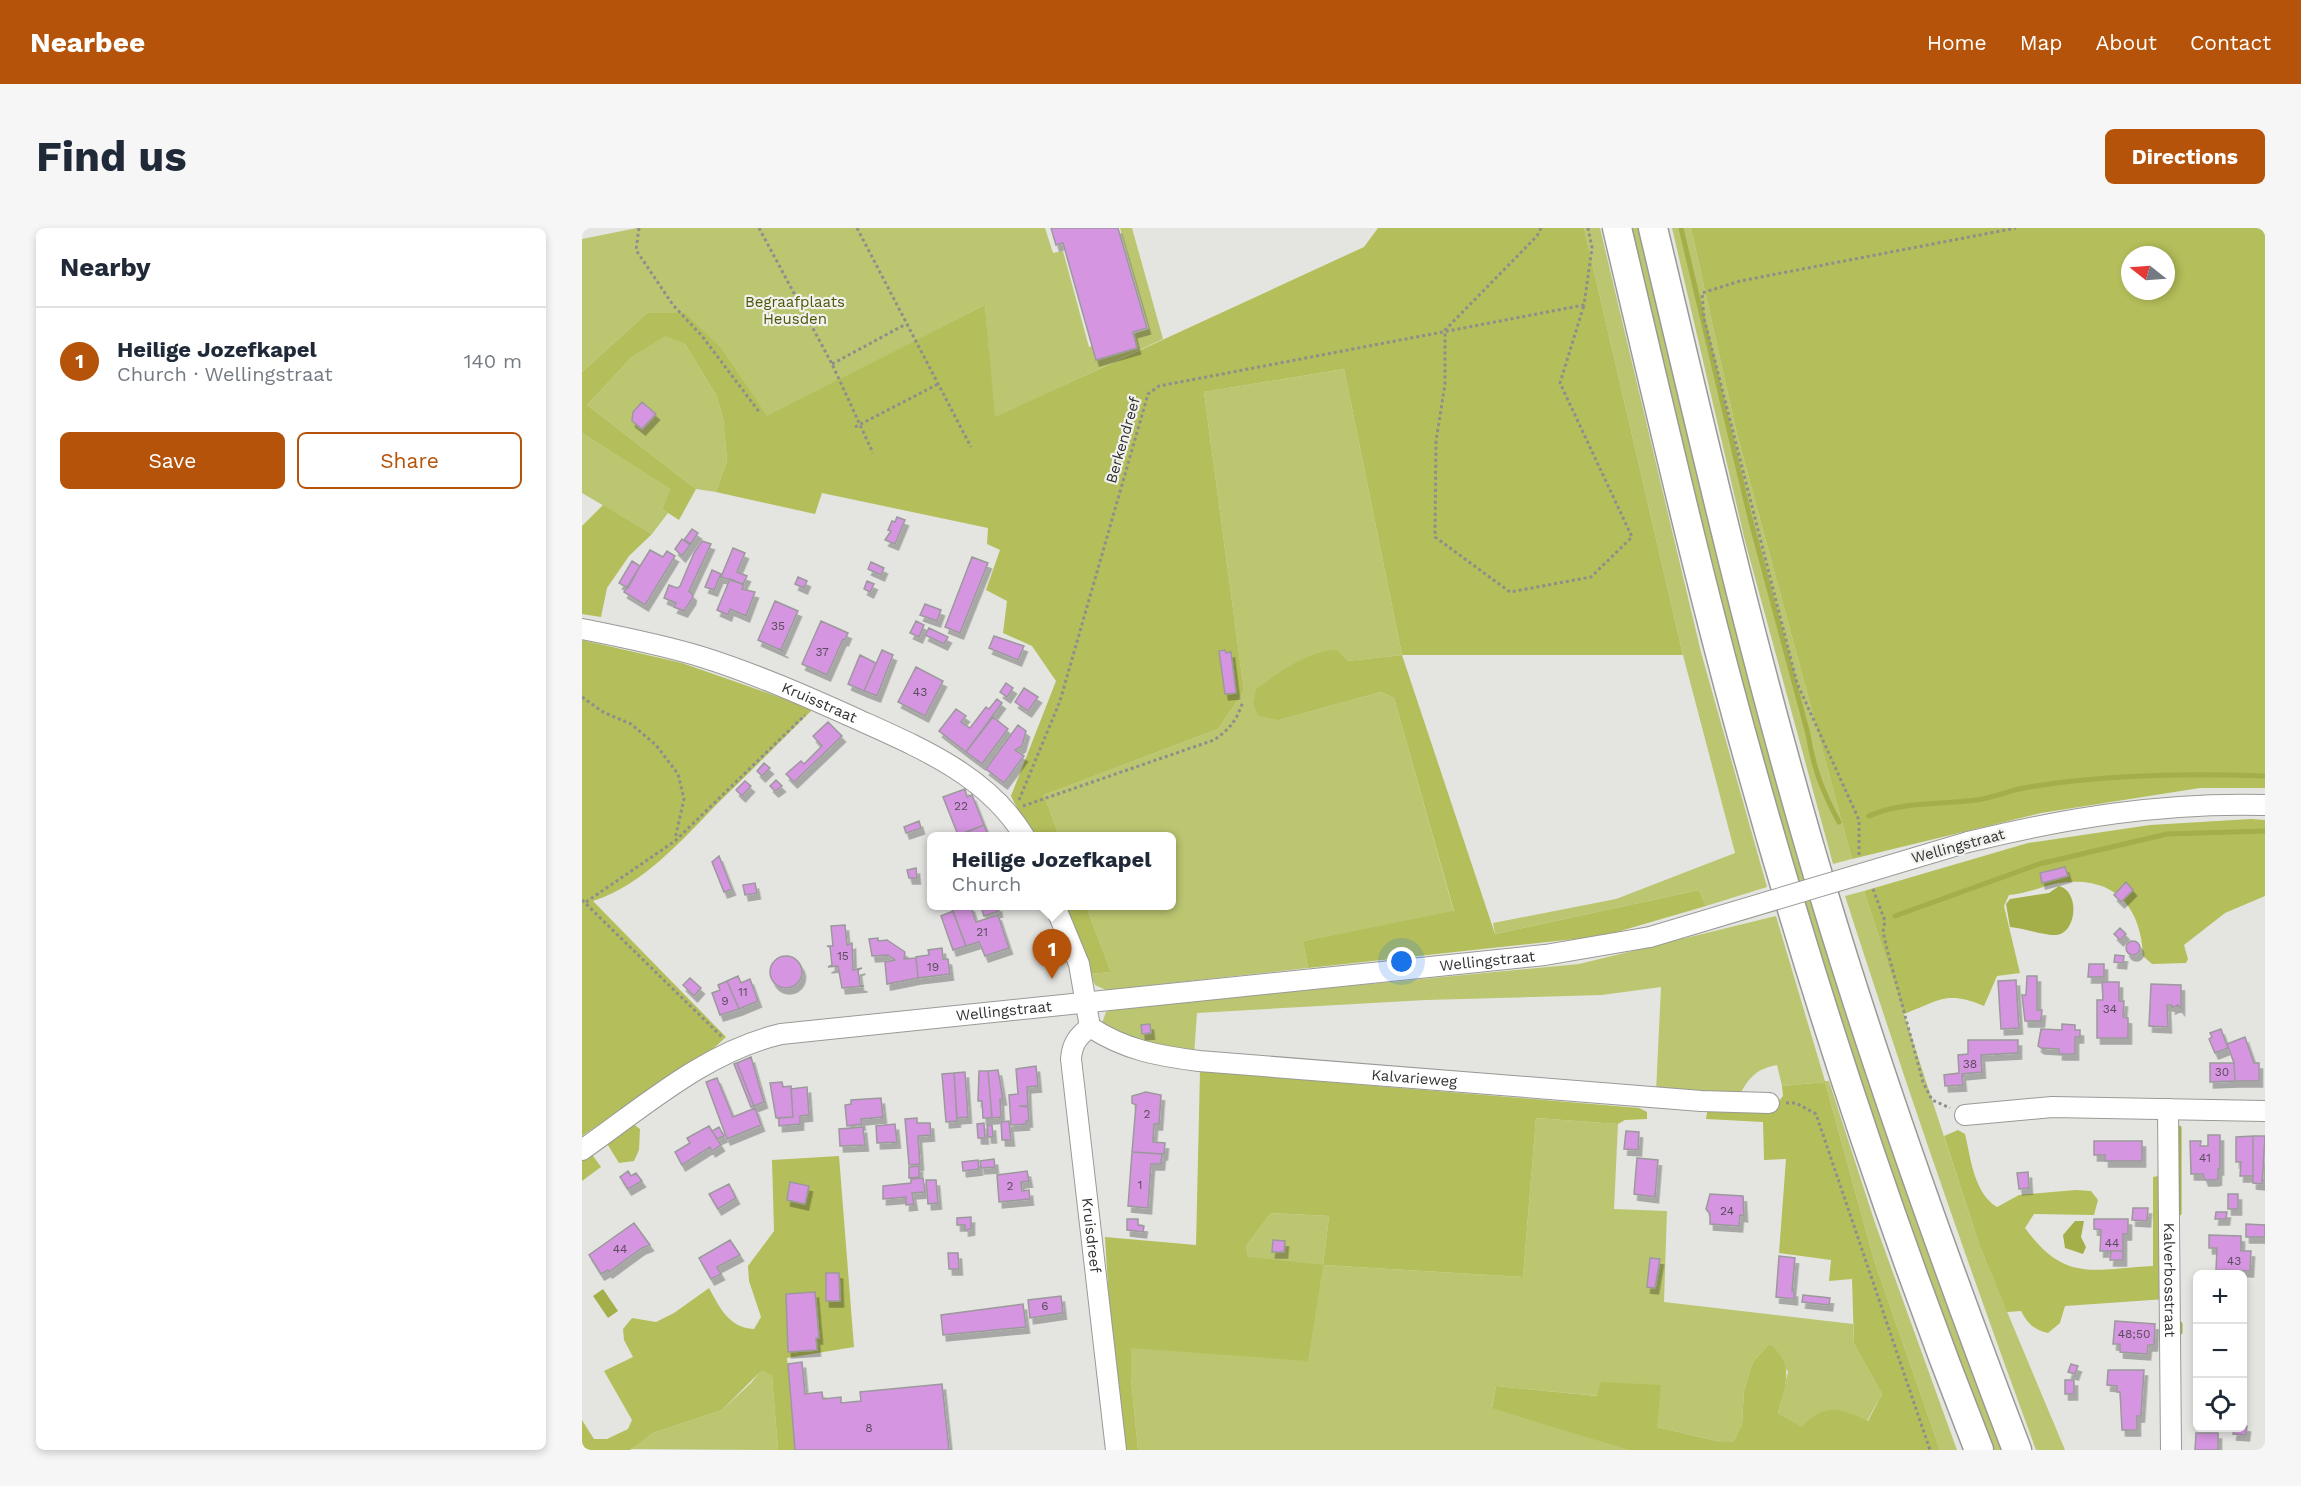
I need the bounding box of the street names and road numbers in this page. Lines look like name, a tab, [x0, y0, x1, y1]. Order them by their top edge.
street label: Berkendreef	[1102, 395, 1144, 485]
street label: Kruisstraat	[779, 678, 860, 727]
street label: Wellingstraat	[1909, 825, 2007, 867]
street label: Wellingstraat	[1439, 947, 1537, 975]
street label: Wellingstraat	[955, 997, 1053, 1025]
street label: Kalvarieweg	[1371, 1066, 1458, 1091]
street label: Kruisdreef	[1078, 1197, 1105, 1274]
street label: Kalverbosstraat	[2160, 1223, 2179, 1338]

